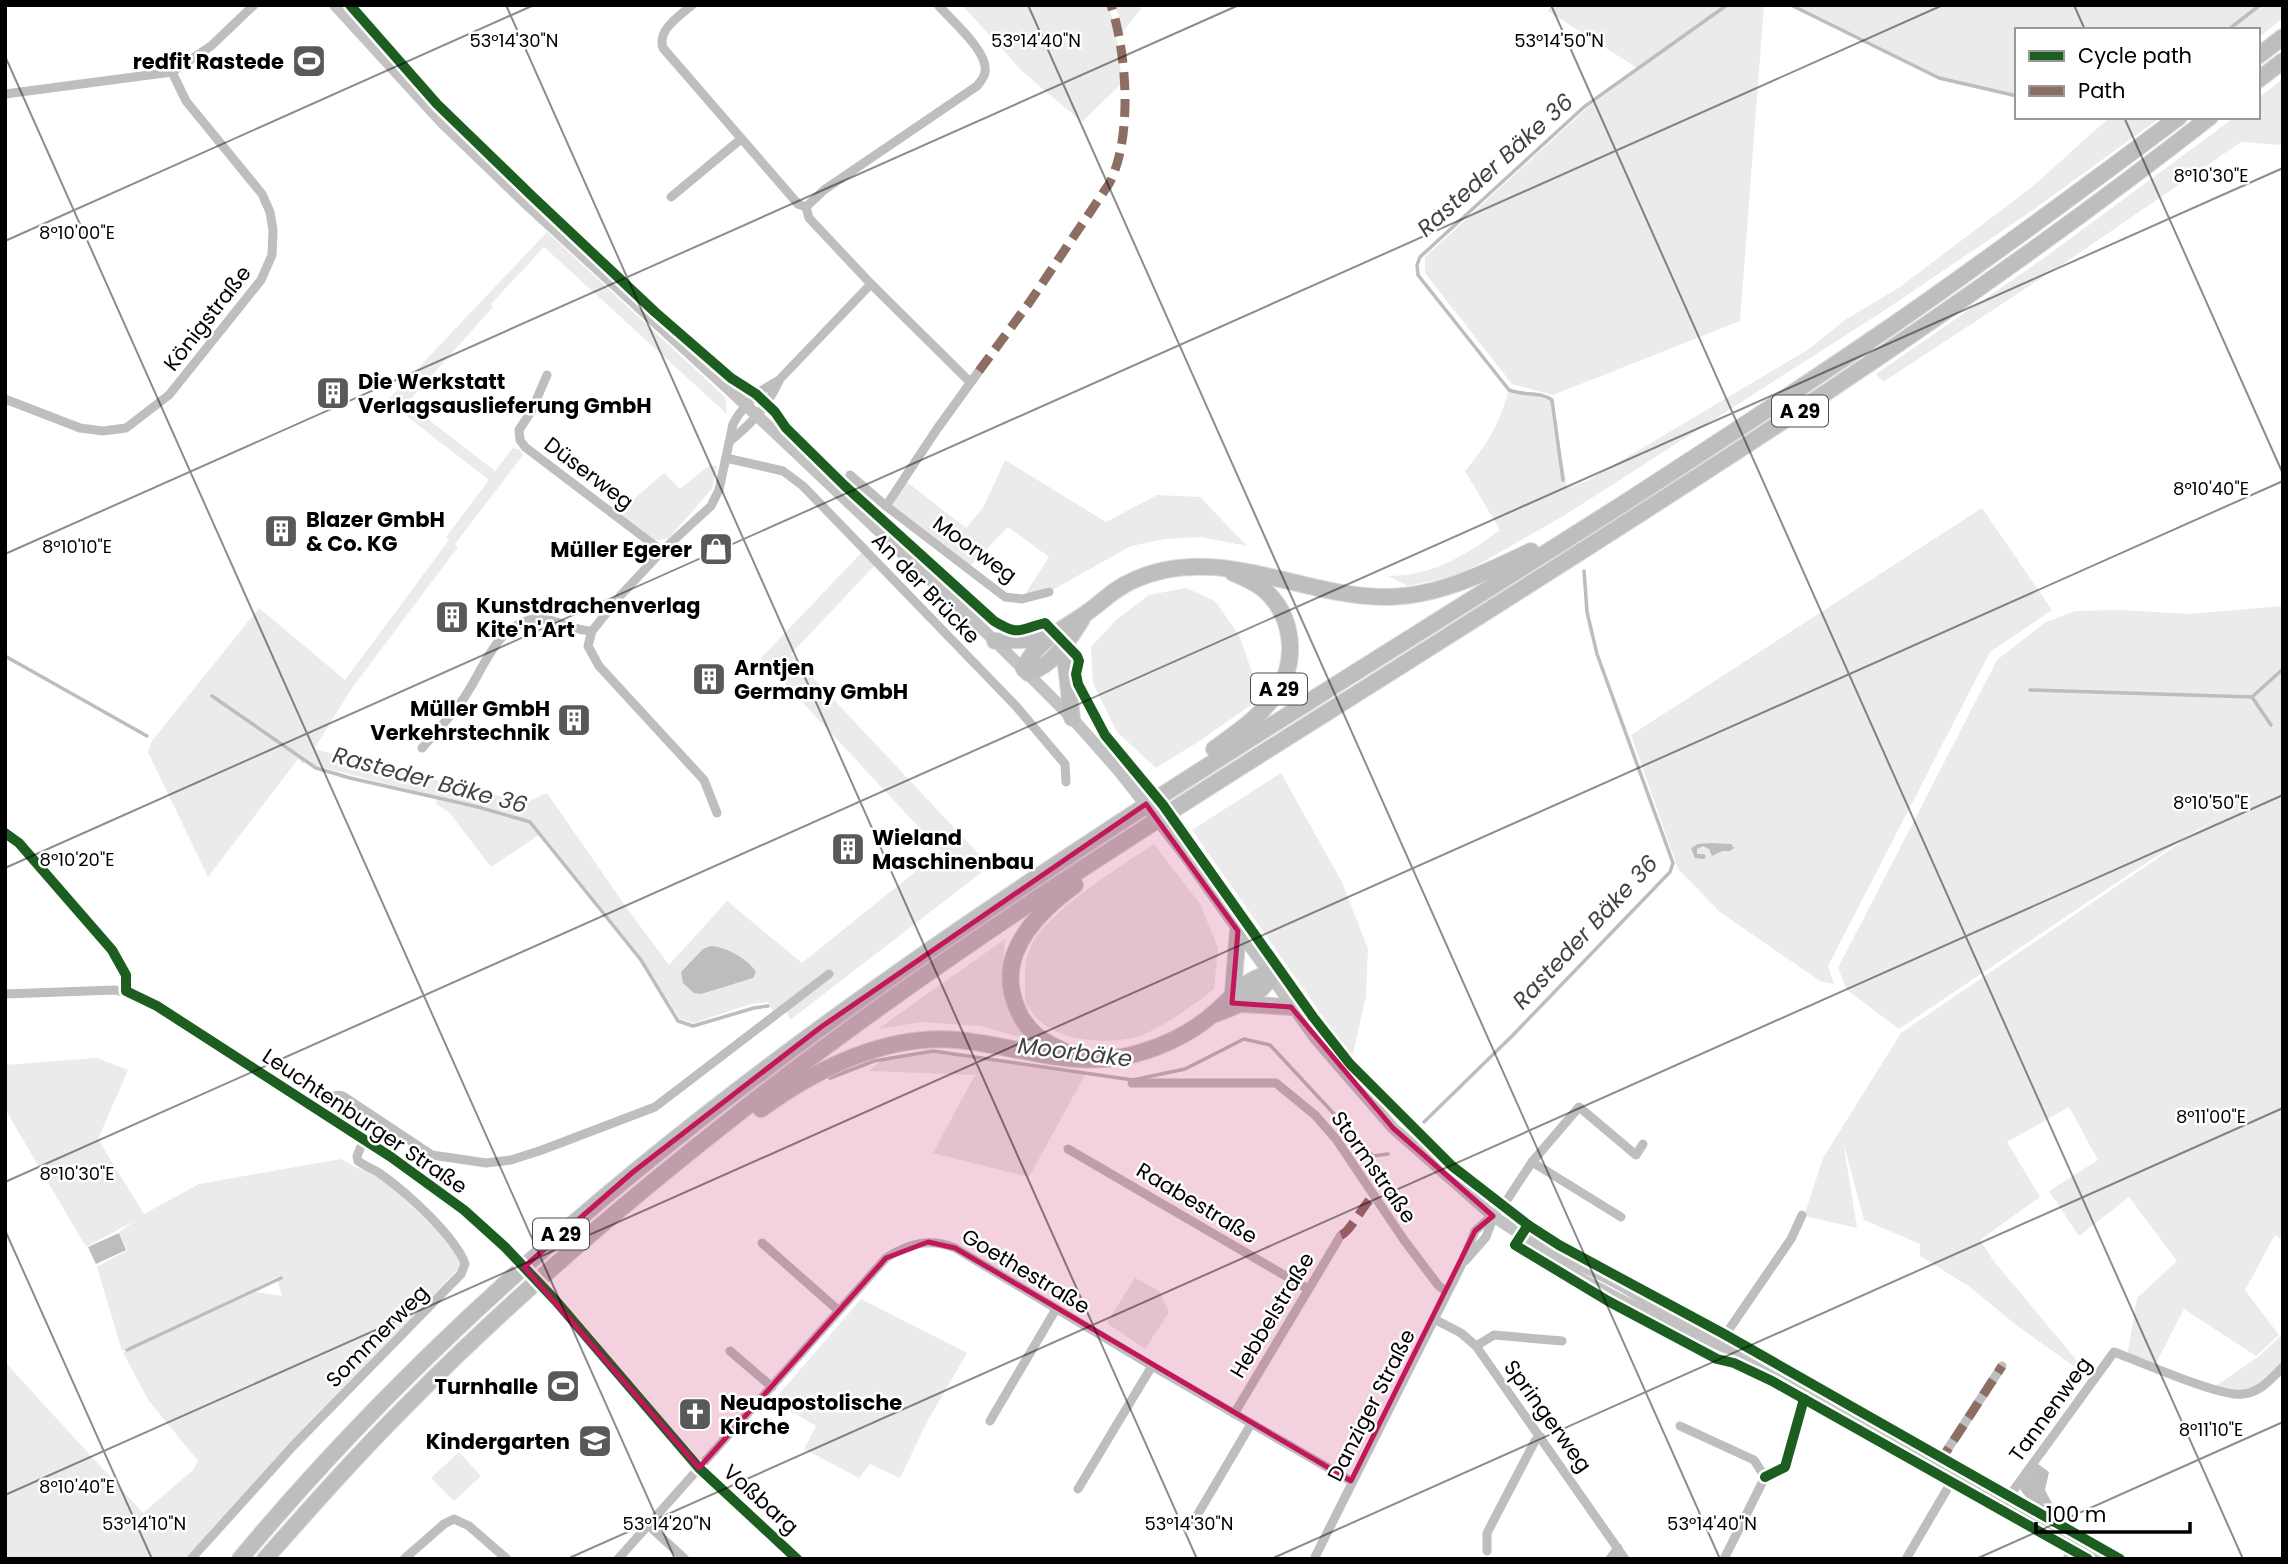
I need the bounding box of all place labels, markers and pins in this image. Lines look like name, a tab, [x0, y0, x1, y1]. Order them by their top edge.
sports icon: redfit Rastede	[290, 42, 328, 80]
place label: redfit Rastede	[133, 47, 284, 76]
place label: Die Werkstatt Verlagsauslieferung GmbH	[358, 367, 652, 420]
building icon: Die Werkstatt Verlagsauslieferung GmbH	[314, 374, 352, 412]
place label: Blazer GmbH & Co. KG	[306, 505, 445, 558]
building icon: Blazer GmbH & Co. KG	[262, 512, 300, 550]
shop icon: Müller Egerer	[697, 530, 735, 568]
place label: Müller Egerer	[550, 535, 692, 564]
place label: Kunstdrachenverlag Kite'n'Art	[476, 591, 700, 644]
building icon: Kunstdrachenverlag Kite'n'Art	[433, 598, 471, 636]
place label: Arntjen Germany GmbH	[734, 653, 908, 706]
building icon: Arntjen Germany GmbH	[690, 660, 728, 698]
place label: Müller GmbH Verkehrstechnik	[370, 694, 550, 747]
building icon: Müller GmbH Verkehrstechnik	[555, 701, 593, 739]
place label: Wieland Maschinenbau	[872, 823, 1034, 876]
building icon: Wieland Maschinenbau	[829, 830, 867, 868]
sports icon: Turnhalle	[544, 1367, 582, 1405]
place label: Turnhalle	[435, 1372, 538, 1401]
place label: Neuapostolische Kirche	[720, 1388, 902, 1441]
church icon: Neuapostolische Kirche	[676, 1395, 714, 1433]
school or university icon: Kindergarten	[576, 1422, 614, 1460]
place label: Kindergarten	[426, 1427, 570, 1456]

